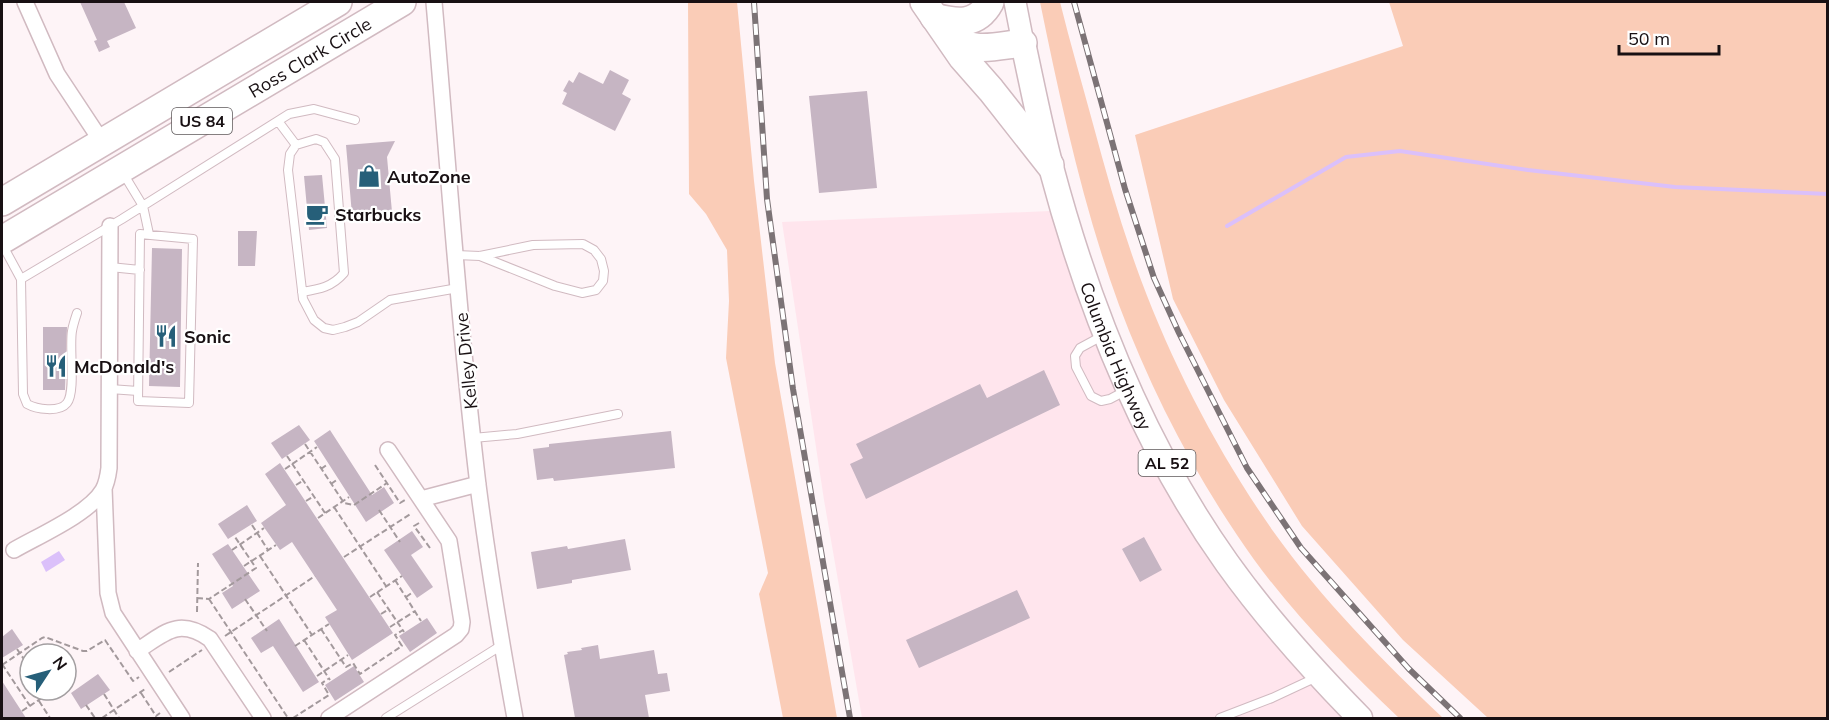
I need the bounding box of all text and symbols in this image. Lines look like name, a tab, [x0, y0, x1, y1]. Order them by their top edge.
street label: Ross Clark Circle	[244, 11, 375, 102]
scale bar	[1619, 18, 1720, 56]
text: 50 m	[1628, 27, 1670, 50]
road number: US 84	[172, 108, 232, 134]
shop icon: AutoZone	[356, 163, 382, 189]
place label: AutoZone	[387, 165, 471, 188]
cafe icon: Starbucks	[304, 201, 330, 227]
place label: Starbucks	[335, 203, 421, 226]
street label: Columbia Highway	[1075, 279, 1158, 434]
street label: Kelley Drive	[449, 312, 483, 410]
restaurant icon: Sonic	[153, 323, 179, 349]
place label: Sonic	[184, 325, 231, 348]
restaurant icon: McDonald's	[43, 353, 69, 379]
place label: McDonald's	[74, 355, 174, 378]
road number: AL 52	[1138, 450, 1196, 476]
north arrow	[18, 642, 78, 702]
text: N	[48, 652, 72, 674]

